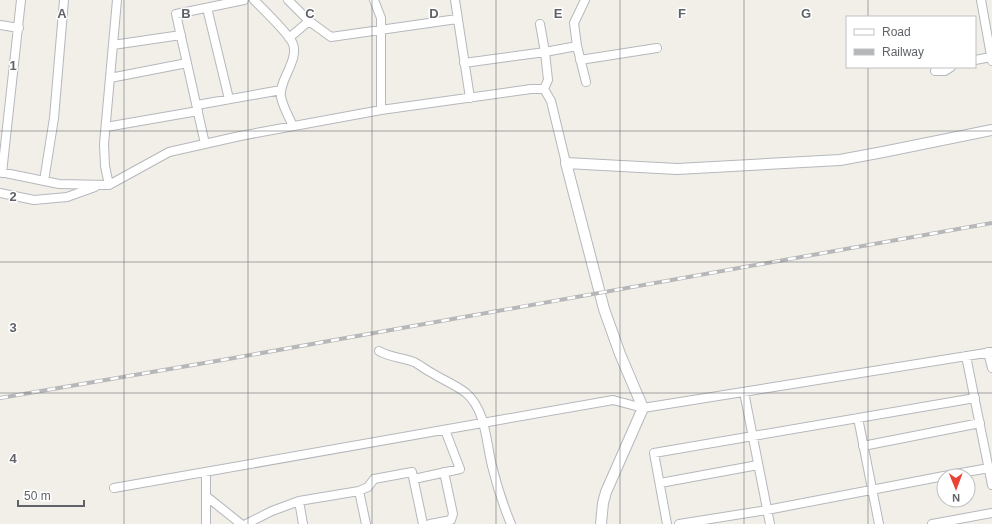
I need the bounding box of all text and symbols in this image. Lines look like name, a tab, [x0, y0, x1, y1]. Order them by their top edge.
text: A	[57, 6, 67, 21]
text: B	[181, 6, 191, 21]
text: C	[305, 6, 315, 21]
text: D	[429, 6, 439, 21]
text: E	[554, 6, 563, 21]
text: F	[678, 6, 686, 21]
text: G	[801, 6, 811, 21]
legend	[846, 16, 976, 68]
text: Road	[882, 25, 911, 39]
text: Railway	[882, 45, 924, 59]
text: 1	[9, 58, 17, 73]
text: 2	[9, 189, 17, 204]
text: 3	[9, 320, 17, 335]
text: 4	[9, 451, 17, 466]
north arrow	[936, 468, 976, 508]
scale bar	[18, 482, 84, 508]
text: 50 m	[24, 489, 51, 503]
text: N	[952, 492, 960, 504]

